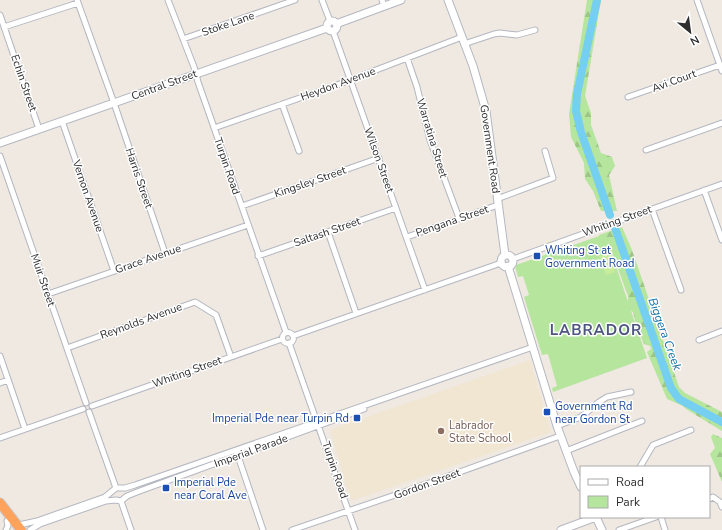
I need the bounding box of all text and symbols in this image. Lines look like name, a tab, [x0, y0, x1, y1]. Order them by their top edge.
street label: Stoke Lane	[200, 8, 256, 40]
north arrow	[670, 12, 710, 52]
text: N	[687, 32, 702, 49]
street label: Echin Street	[7, 52, 41, 114]
street label: Heydon Avenue	[298, 63, 378, 105]
street label: Central Street	[129, 66, 199, 104]
street label: Avi Court	[650, 66, 698, 96]
street label: Warratina Street	[413, 96, 451, 180]
street label: Government Road	[476, 104, 504, 194]
street label: Wilson Street	[360, 125, 398, 195]
street label: Turpin Road	[210, 135, 244, 197]
street label: Harris Street	[122, 146, 156, 210]
street label: Vernon Avenue	[68, 157, 107, 234]
street label: Kingsley Street	[272, 163, 348, 201]
street label: Pengana Street	[414, 201, 491, 240]
street label: Whiting Street	[580, 201, 654, 241]
street label: Saltash Street	[292, 213, 363, 250]
street label: Grace Avenue	[113, 241, 183, 277]
place label: Whiting St at Government Road	[545, 243, 634, 271]
marker: Whiting St at Government Road	[532, 251, 542, 261]
street label: Muir Street	[27, 252, 59, 309]
water label: Biggera Creek	[644, 296, 686, 373]
street label: Reynolds Avenue	[98, 299, 184, 343]
district label: LABRADOR	[550, 320, 642, 340]
street label: Whiting Street	[150, 352, 224, 392]
place label: Government Rd near Gordon St	[555, 399, 632, 427]
marker: Government Rd near Gordon St	[542, 407, 552, 417]
place label: Imperial Pde near Turpin Rd	[212, 411, 349, 426]
marker: Imperial Pde near Turpin Rd	[352, 413, 362, 423]
place label: Labrador State School	[449, 418, 512, 446]
marker: Labrador State School	[436, 426, 446, 436]
street label: Imperial Parade	[212, 431, 290, 471]
street label: Turpin Road	[318, 439, 352, 501]
street label: Gordon Street	[392, 465, 462, 503]
legend	[580, 466, 710, 518]
text: Road	[616, 474, 644, 490]
place label: Imperial Pde near Coral Ave	[174, 475, 247, 503]
marker: Imperial Pde near Coral Ave	[161, 483, 171, 493]
text: Park	[616, 494, 641, 510]

